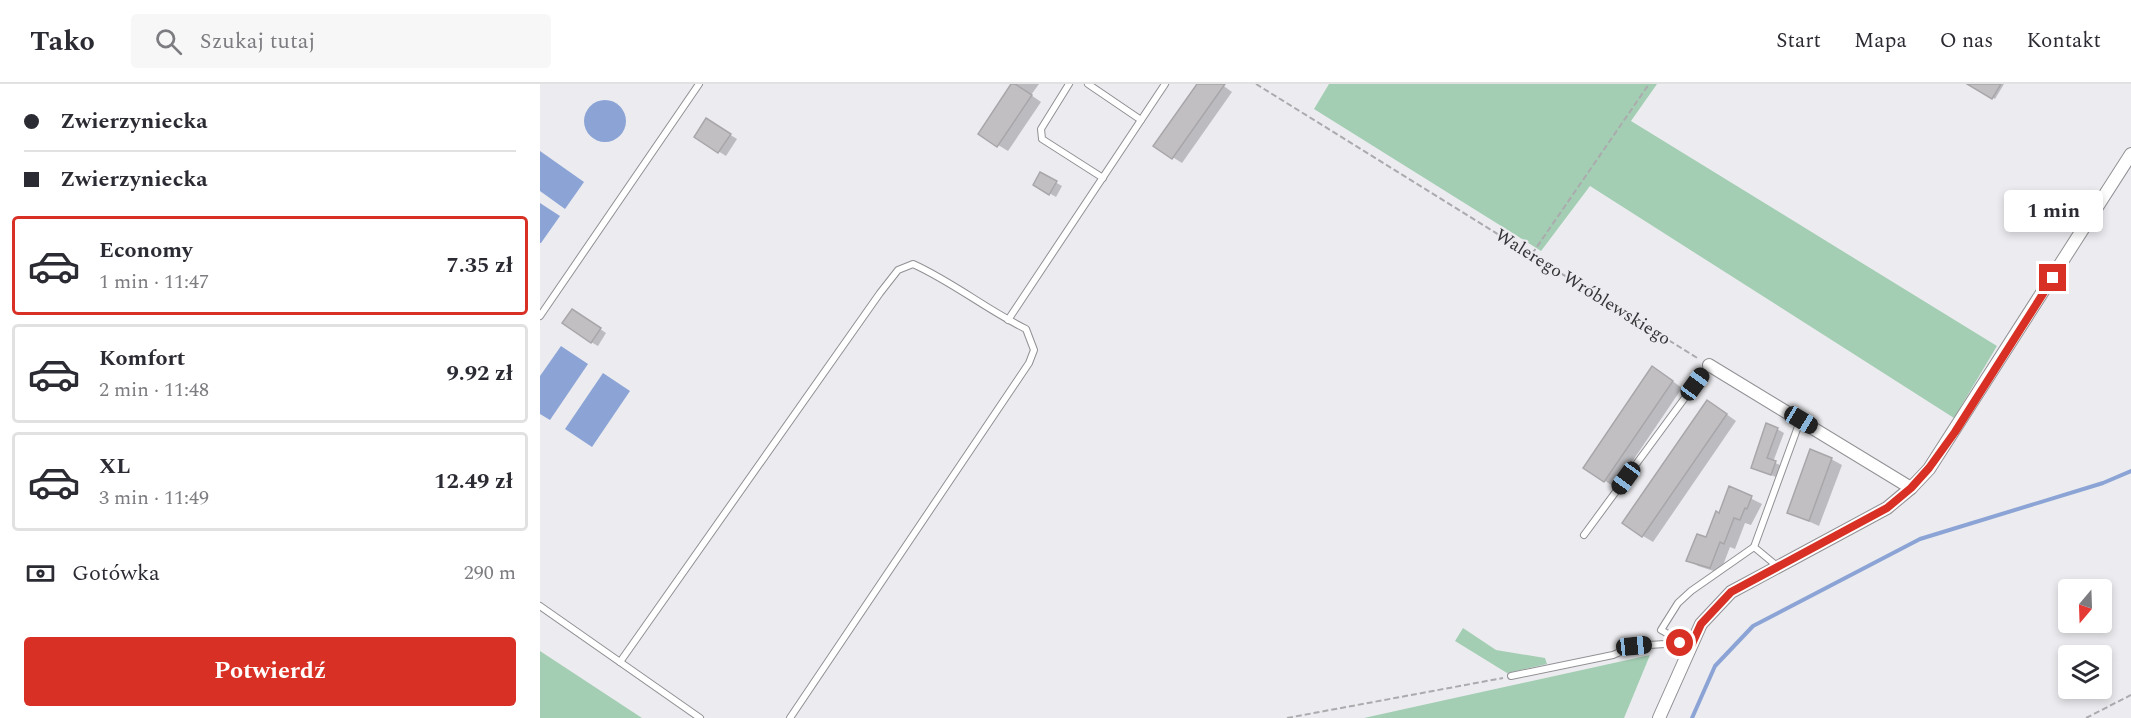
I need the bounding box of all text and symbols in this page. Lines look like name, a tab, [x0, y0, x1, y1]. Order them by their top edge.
search box	[131, 14, 551, 68]
text: Tako	[30, 20, 95, 63]
icon: search	[152, 25, 185, 58]
text: Szukaj tutaj	[200, 25, 315, 58]
text: Start	[1776, 25, 1821, 57]
text: Mapa	[1854, 25, 1907, 57]
text: O nas	[1940, 25, 1993, 57]
text: Kontakt	[2026, 25, 2101, 57]
text: Zwierzyniecka	[60, 105, 208, 138]
text: Zwierzyniecka	[60, 163, 208, 196]
callout: 1 min	[2004, 191, 2102, 233]
text: 1 min	[2027, 196, 2080, 226]
street label: Walerego Wróblewskiego	[1490, 222, 1676, 352]
text: Economy	[99, 234, 192, 267]
icon: car	[27, 239, 81, 293]
text: 7.35 zł	[446, 249, 513, 282]
route end	[2039, 264, 2066, 291]
text: 1 min · 11:47	[99, 267, 209, 297]
text: Komfort	[99, 342, 185, 375]
icon: car	[27, 347, 81, 401]
text: 9.92 zł	[446, 357, 513, 390]
car	[1677, 364, 1713, 404]
text: 2 min · 11:48	[99, 375, 209, 405]
car	[1781, 403, 1821, 437]
text: XL	[99, 450, 130, 483]
icon: car	[27, 455, 81, 509]
car	[1608, 458, 1644, 498]
text: 12.49 zł	[434, 465, 513, 498]
text: 3 min · 11:49	[99, 483, 209, 513]
icon: cash	[24, 557, 57, 590]
text: Gotówka	[72, 557, 160, 590]
text: 290 m	[464, 558, 516, 588]
north arrow	[2058, 579, 2112, 633]
map controls	[2058, 579, 2112, 699]
route start	[1666, 629, 1693, 656]
car	[1615, 635, 1653, 657]
button: Potwierdź	[24, 637, 516, 706]
button: layers	[2058, 645, 2112, 699]

